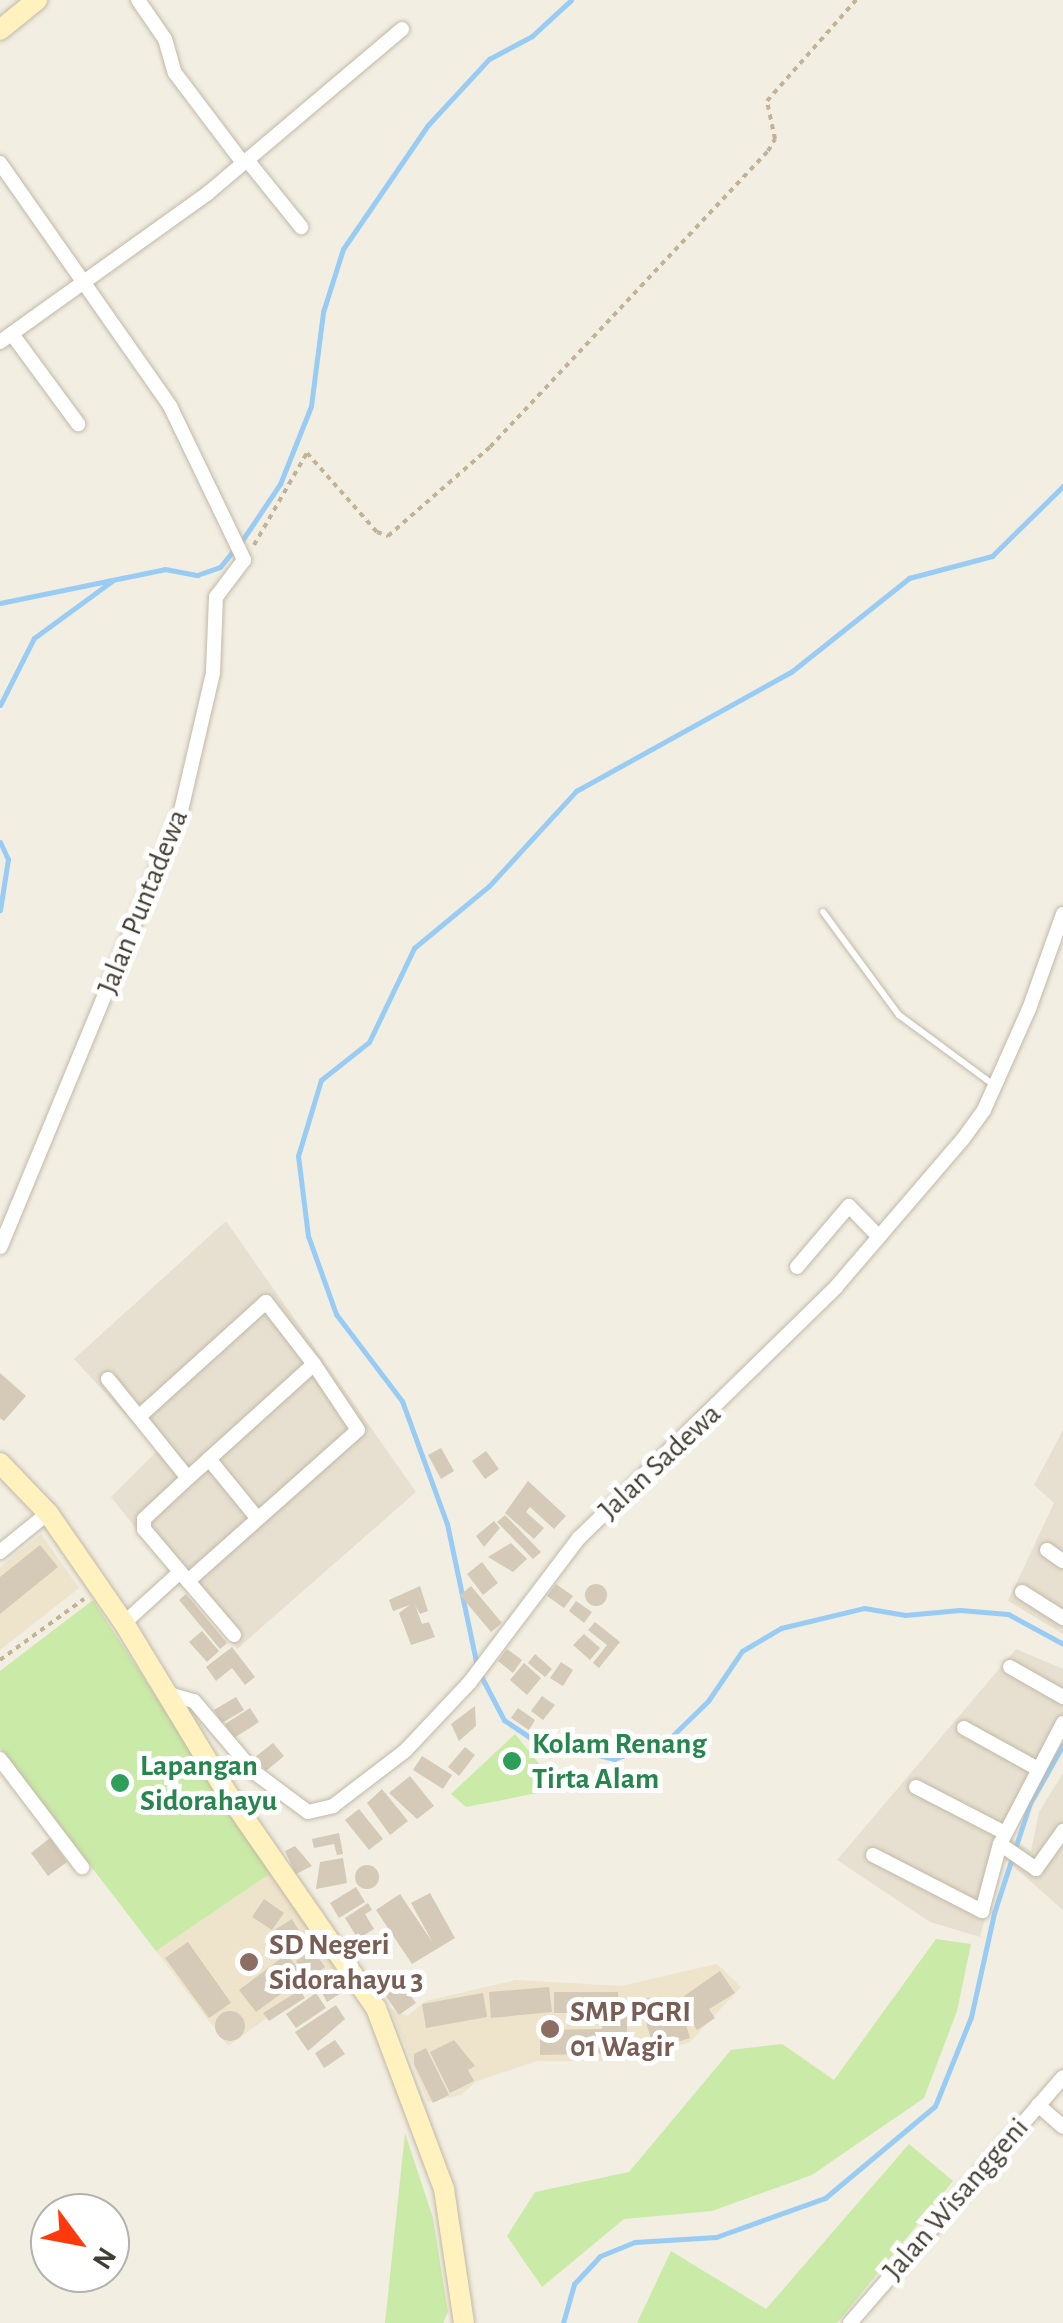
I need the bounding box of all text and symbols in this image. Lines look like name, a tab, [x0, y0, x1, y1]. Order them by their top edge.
street label: Jalan Puntadewa	[90, 804, 196, 1000]
street label: Jalan Sadewa	[591, 1396, 729, 1528]
place label: Kolam Renang Tirta Alam	[532, 1726, 706, 1796]
place label: Lapangan Sidorahayu	[140, 1748, 277, 1818]
marker: Kolam Renang Tirta Alam	[501, 1750, 523, 1772]
marker: Lapangan Sidorahayu	[109, 1772, 131, 1794]
place label: SD Negeri Sidorahayu 3	[269, 1927, 423, 1998]
marker: SD Negeri Sidorahayu 3	[238, 1951, 260, 1973]
place label: SMP PGRI 01 Wagir	[570, 1994, 691, 2064]
marker: SMP PGRI 01 Wagir	[539, 2018, 561, 2040]
street label: Jalan Wisanggeni	[876, 2110, 1036, 2288]
north arrow	[30, 2193, 130, 2293]
text: N	[87, 2242, 121, 2274]

